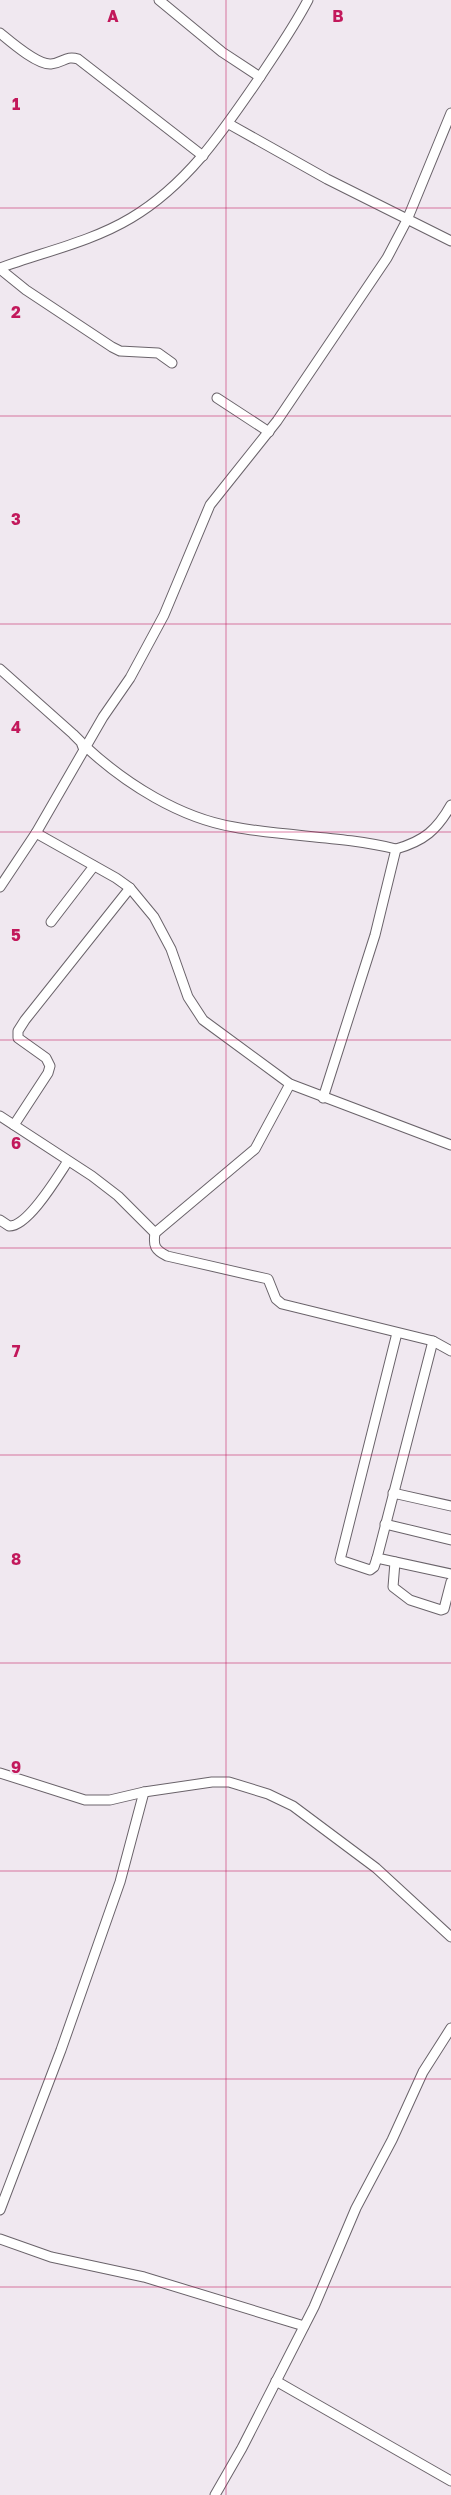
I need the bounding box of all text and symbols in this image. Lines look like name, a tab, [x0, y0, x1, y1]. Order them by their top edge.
text: A	[107, 6, 119, 26]
text: B	[332, 6, 344, 26]
text: 1	[12, 94, 20, 114]
text: 2	[11, 302, 21, 322]
text: 3	[11, 509, 21, 529]
text: 4	[11, 717, 21, 737]
text: 5	[11, 925, 21, 945]
text: 6	[11, 1133, 21, 1153]
text: 7	[12, 1341, 21, 1361]
text: 8	[11, 1549, 21, 1569]
text: 9	[11, 1757, 21, 1777]

